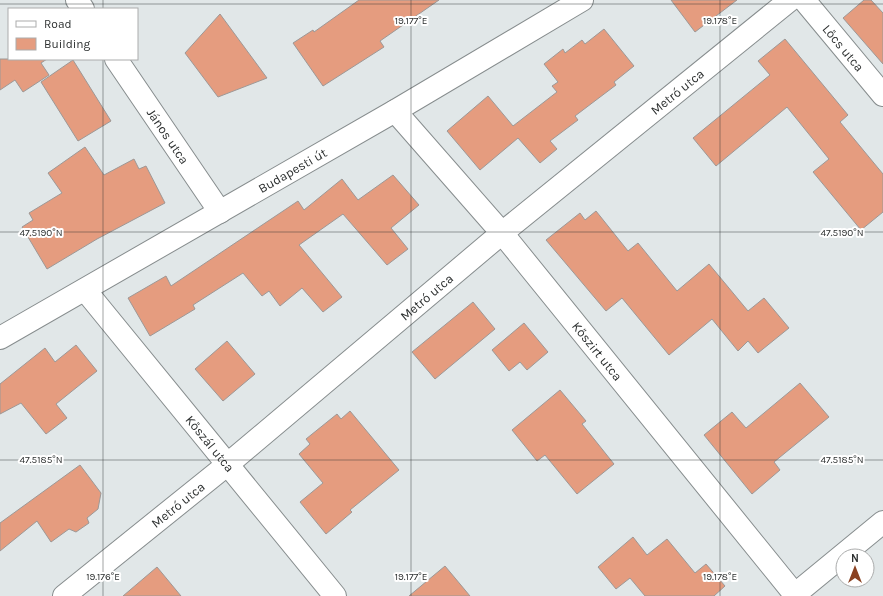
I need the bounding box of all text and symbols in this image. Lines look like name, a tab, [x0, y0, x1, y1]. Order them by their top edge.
legend	[8, 8, 138, 60]
text: 19.177°E	[395, 15, 427, 27]
text: 19.178°E	[703, 15, 737, 27]
text: Road	[44, 17, 72, 31]
street label: Lőcs utca	[819, 21, 867, 75]
text: Building	[44, 37, 91, 51]
street label: Metró utca	[648, 66, 707, 118]
street label: János utca	[144, 106, 192, 167]
street label: Budapesti út	[255, 145, 329, 196]
text: 47.5190°N	[20, 227, 63, 239]
text: 47.5190°N	[821, 227, 864, 239]
street label: Metró utca	[397, 271, 456, 324]
street label: Kőszirt utca	[569, 319, 625, 384]
street label: Kőszál utca	[182, 412, 237, 475]
text: 47.5185°N	[19, 454, 63, 466]
text: 47.5185°N	[820, 454, 864, 466]
street label: Metró utca	[148, 479, 208, 531]
north arrow	[835, 548, 875, 588]
text: N	[851, 552, 859, 565]
text: 19.176°E	[86, 571, 120, 583]
text: 19.177°E	[395, 571, 427, 583]
text: 19.178°E	[703, 571, 737, 583]

